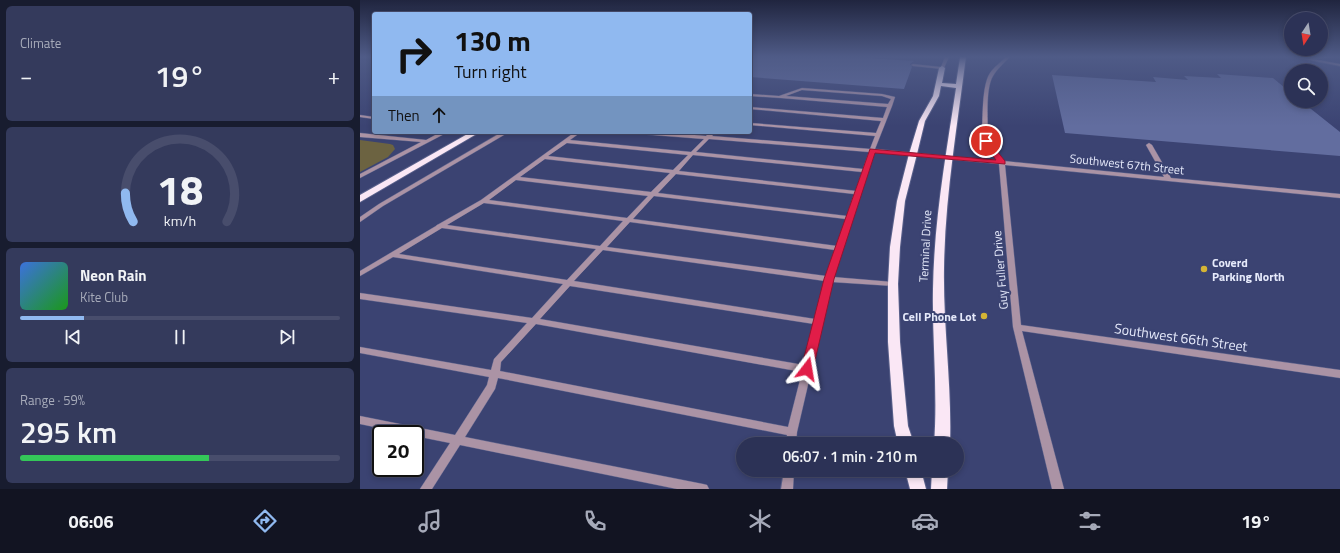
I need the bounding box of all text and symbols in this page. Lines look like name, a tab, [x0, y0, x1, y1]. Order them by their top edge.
north arrow	[1284, 12, 1328, 56]
map controls	[1284, 12, 1328, 108]
text: 130 m	[454, 19, 531, 62]
icon: right	[388, 28, 440, 80]
text: Climate	[20, 33, 61, 53]
text: 19°	[155, 53, 205, 99]
text: Turn right	[454, 58, 527, 85]
text: −	[20, 59, 32, 93]
text: +	[328, 59, 340, 93]
button: search	[1284, 64, 1328, 108]
text: Then	[388, 104, 420, 127]
icon: ahead	[428, 104, 450, 126]
pin	[969, 124, 1003, 158]
icon: arrive	[975, 130, 997, 152]
street label: Southwest 67th Street	[1069, 149, 1186, 180]
text: 18	[157, 158, 203, 221]
street label: Terminal Drive	[914, 209, 936, 283]
text: km/h	[164, 210, 196, 232]
street label: Guy Fuller Drive	[987, 230, 1013, 310]
place label: Coverd Parking North	[1212, 253, 1285, 286]
text: Neon Rain	[80, 264, 147, 287]
marker: Coverd Parking North	[1199, 264, 1209, 274]
text: Kite Club	[80, 287, 128, 307]
place label: Cell Phone Lot	[902, 307, 977, 326]
marker: Cell Phone Lot	[979, 311, 989, 321]
street label: Southwest 66th Street	[1113, 317, 1249, 357]
icon: previous	[62, 326, 84, 348]
icon: pause	[169, 326, 191, 348]
icon: next	[276, 326, 298, 348]
position arrow	[786, 348, 828, 390]
text: Range · 59%	[20, 390, 85, 410]
text: 295 km	[20, 409, 117, 455]
speed limit sign: 20	[372, 425, 424, 477]
text: 06:07 · 1 min · 210 m	[783, 445, 917, 468]
icon: directions	[251, 507, 279, 535]
icon: music	[416, 507, 444, 535]
icon: phone	[581, 507, 609, 535]
icon: climate	[746, 507, 774, 535]
icon: car	[911, 507, 939, 535]
icon: filters	[1076, 507, 1104, 535]
text: 06:06	[69, 508, 113, 535]
text: 19°	[1241, 508, 1271, 535]

